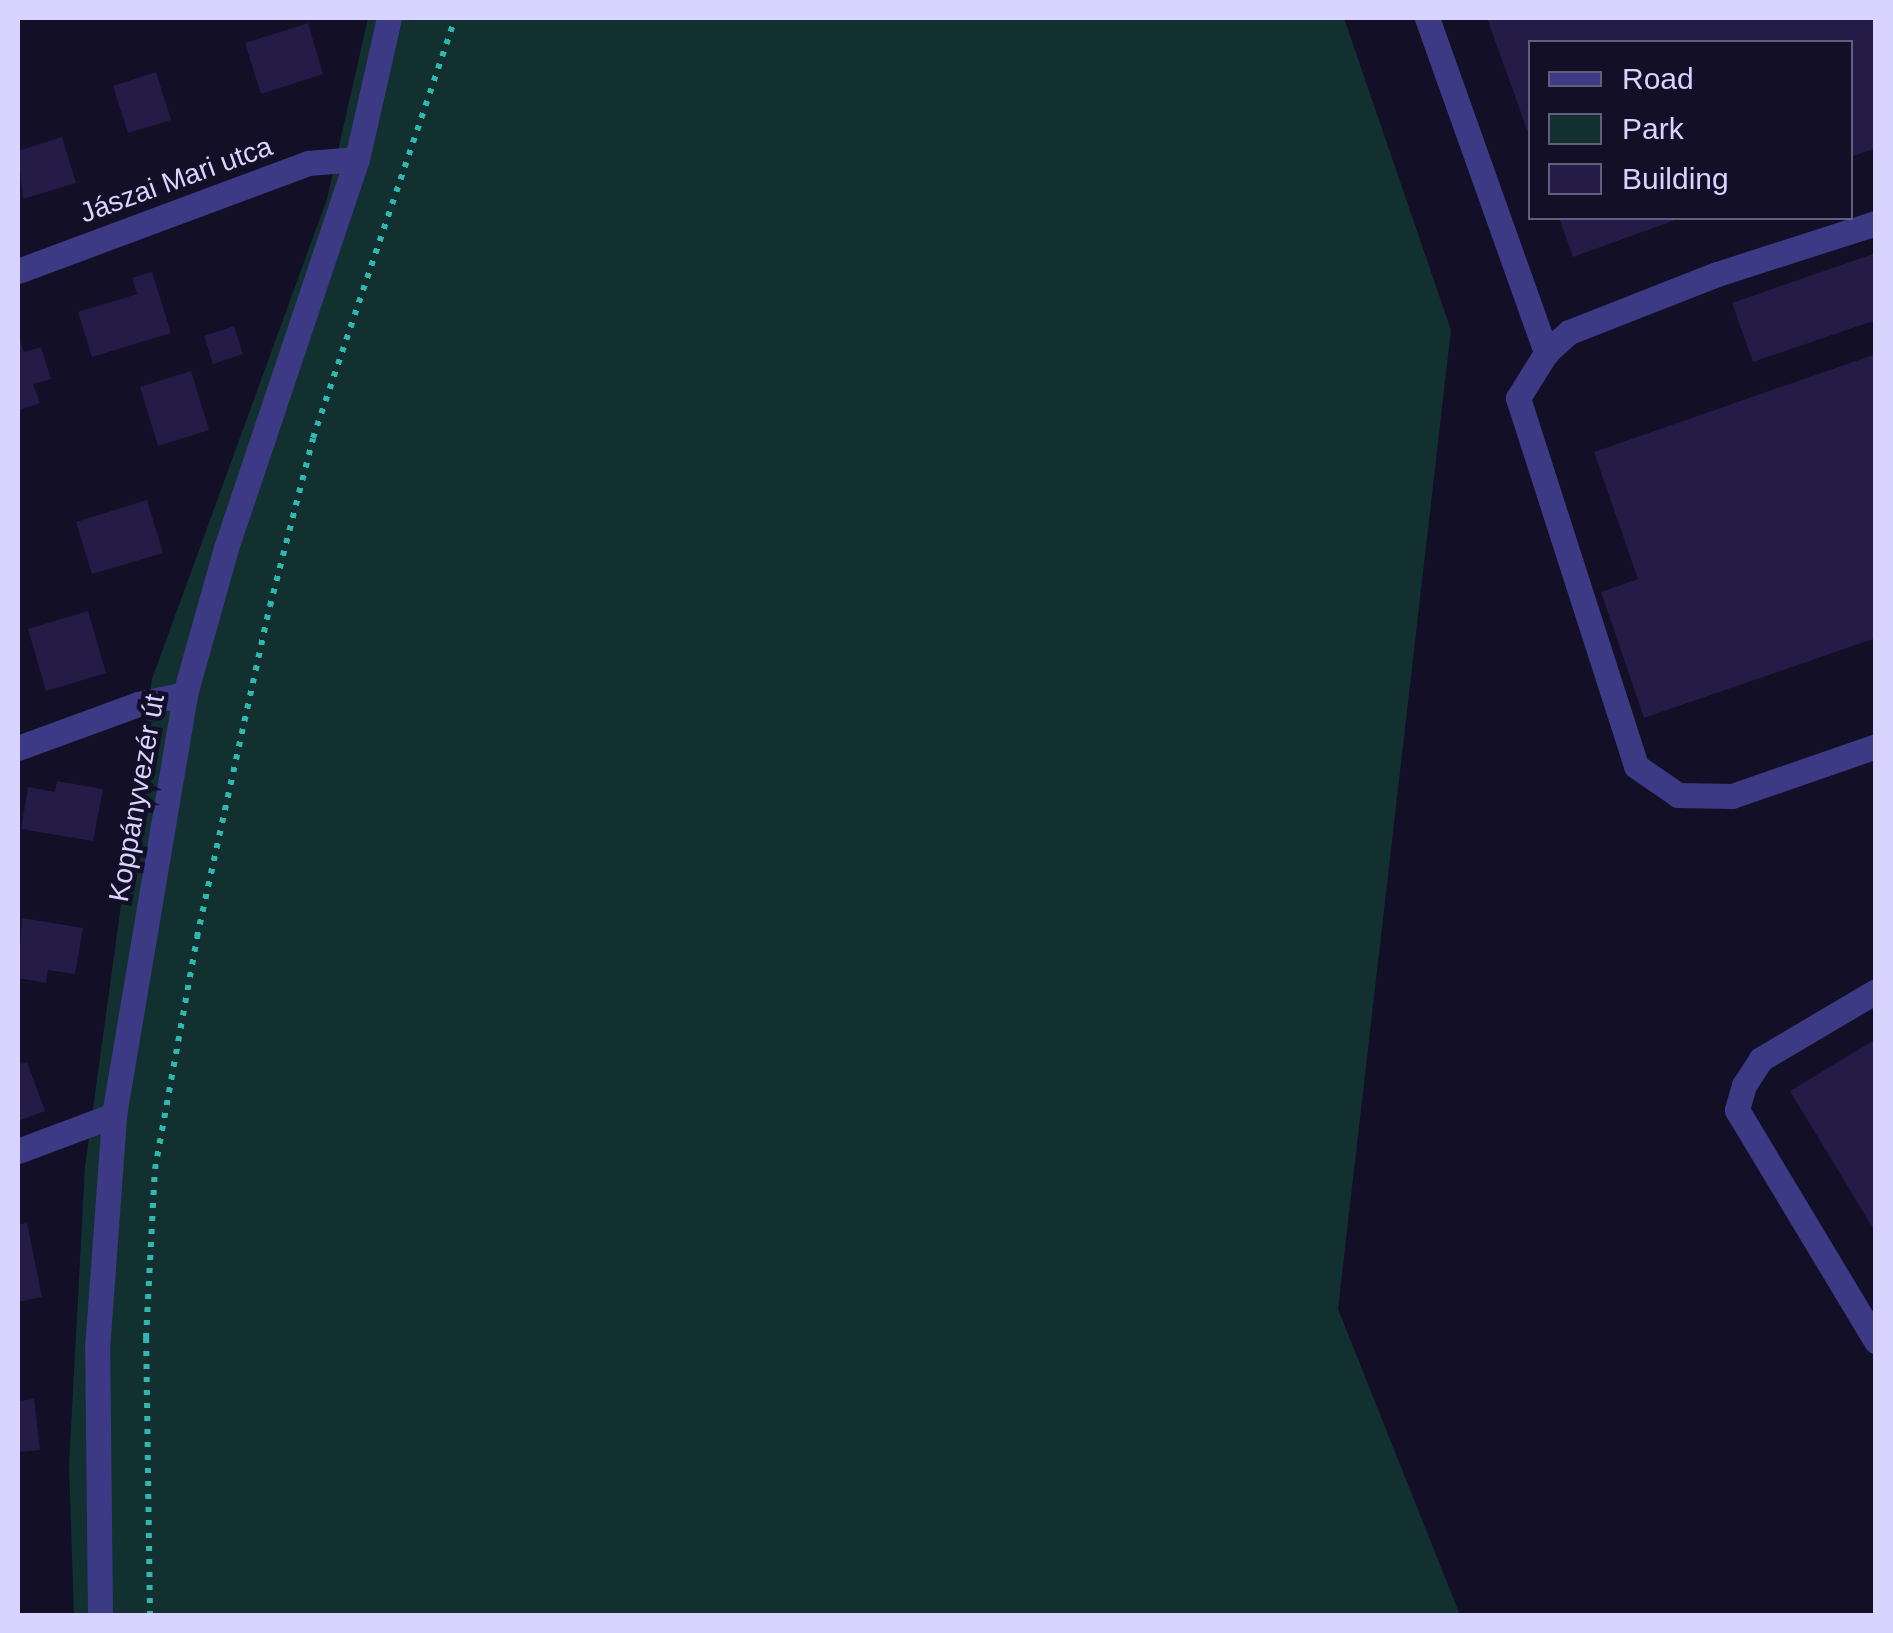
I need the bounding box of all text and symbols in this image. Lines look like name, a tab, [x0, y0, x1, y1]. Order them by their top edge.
legend	[1528, 40, 1853, 220]
text: Road	[1622, 62, 1694, 95]
text: Park	[1622, 112, 1684, 145]
street label: Jászai Mari utca	[75, 130, 277, 230]
text: Building	[1622, 162, 1729, 195]
street label: Koppányvezér út	[102, 692, 172, 904]

